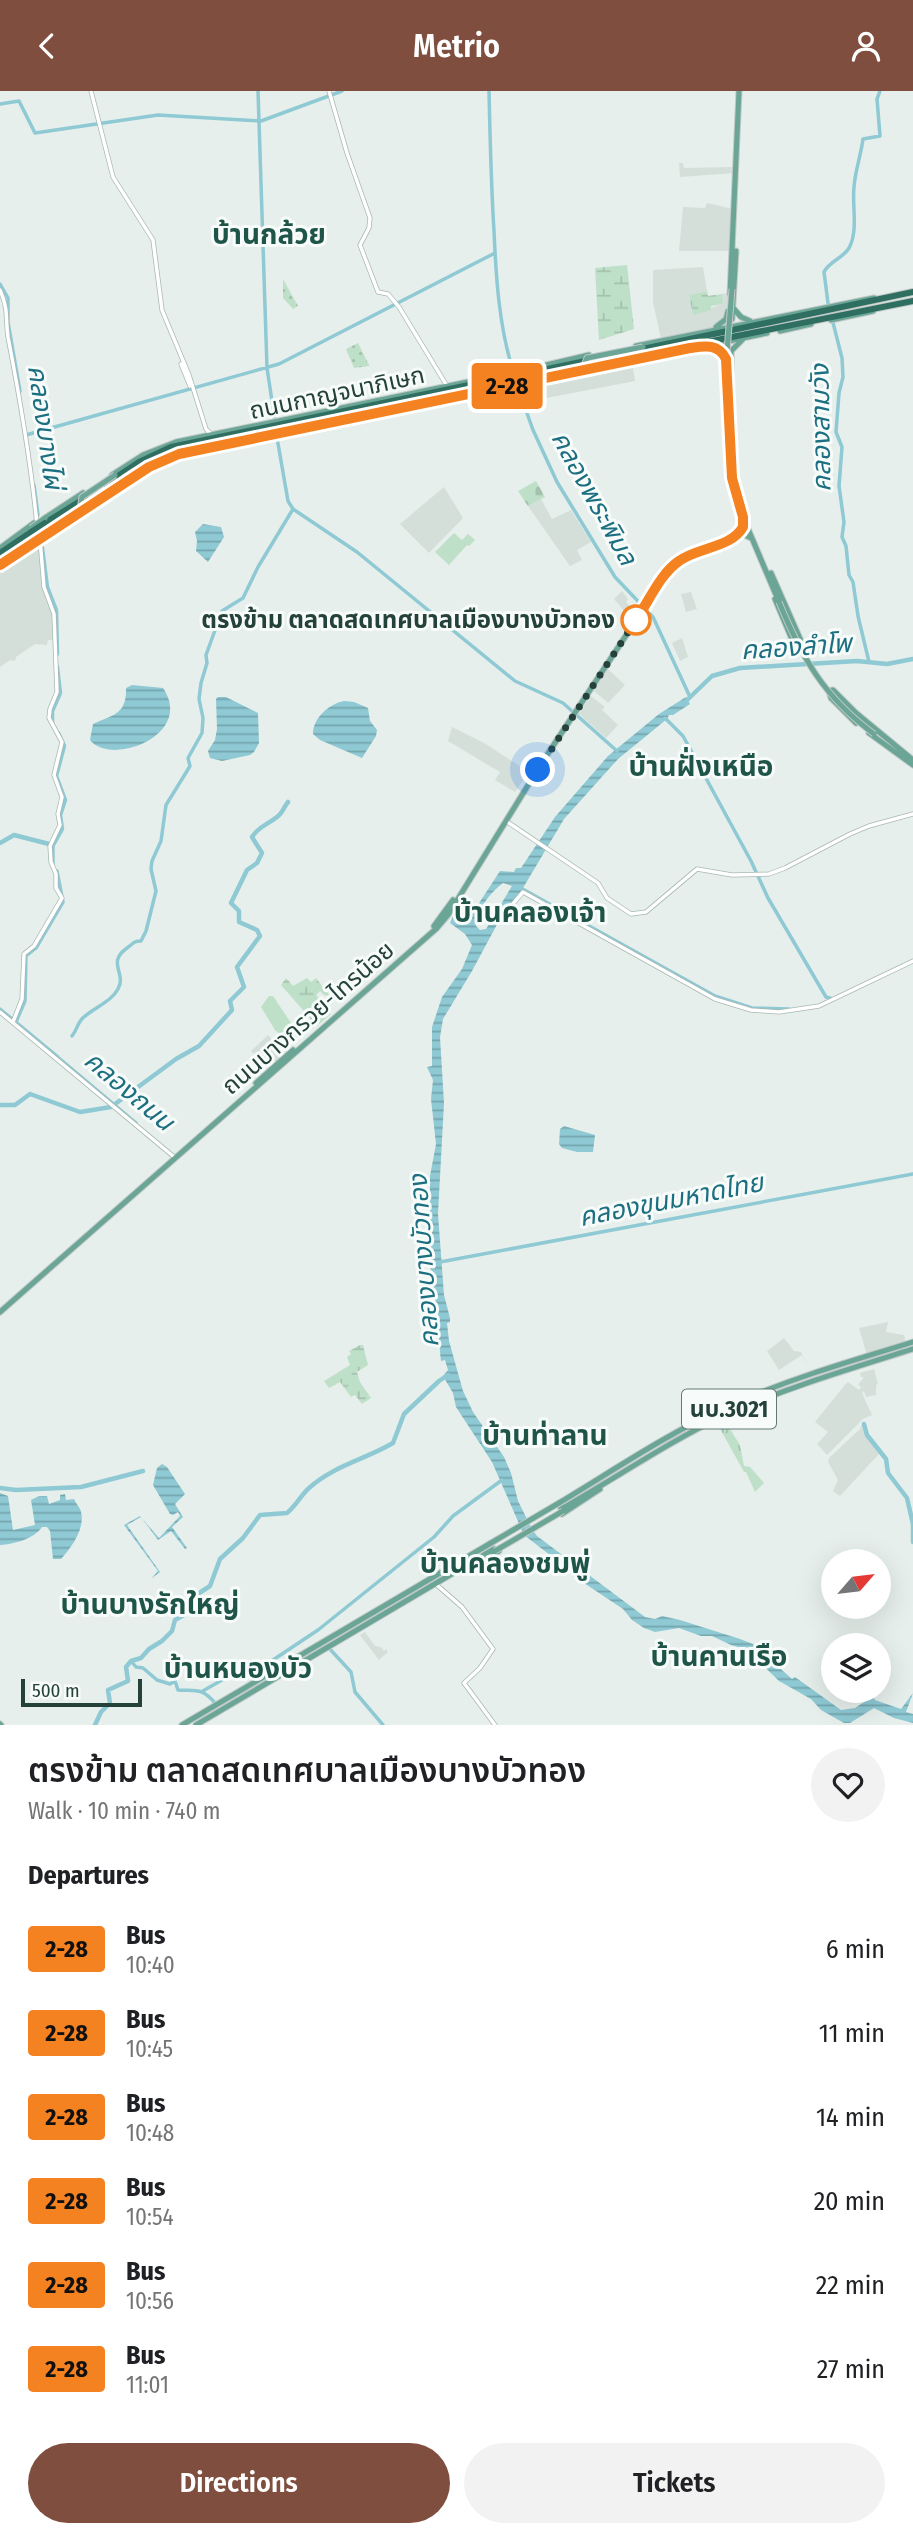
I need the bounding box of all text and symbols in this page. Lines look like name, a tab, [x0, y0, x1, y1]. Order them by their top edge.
icon: back	[28, 27, 66, 65]
text: Metrio	[413, 27, 500, 65]
icon: person	[847, 27, 885, 65]
district label: บ้านกล้วย	[212, 218, 326, 251]
street label: ถนนกาญจนาภิเษก	[247, 361, 427, 425]
water label: คลองบางไผ่	[21, 363, 70, 495]
line badge: 2-28	[458, 363, 556, 409]
water label: คลองสามวัง	[804, 363, 838, 492]
text: 2-28	[486, 372, 528, 400]
water label: คลองพระพิมล	[545, 426, 644, 571]
marker: ตรงข้าม ตลาดสดเทศบาลเมืองบางบัวทอง	[621, 605, 651, 635]
place label: ตรงข้าม ตลาดสดเทศบาลเมืองบางบัวทอง	[201, 606, 615, 634]
water label: คลองลำโพ	[740, 627, 855, 666]
district label: บ้านฝั่งเหนือ	[629, 746, 773, 783]
your location	[520, 752, 555, 787]
district label: บ้านคลองเจ้า	[454, 896, 606, 929]
street label: ถนนบางกรวย-ไทรน้อย	[216, 936, 400, 1100]
water label: คลองถนน	[78, 1045, 182, 1139]
water label: คลองขุนมหาดไทย	[576, 1167, 767, 1233]
water label: คลองบางบัวทอง	[402, 1173, 446, 1348]
road number: นบ.3021	[682, 1389, 776, 1429]
district label: บ้านท่าลาน	[482, 1419, 608, 1452]
district label: บ้านคลองชมพู่	[420, 1547, 590, 1581]
north arrow	[821, 1549, 891, 1619]
map controls	[821, 1549, 891, 1703]
district label: บ้านบางรักใหญ่	[60, 1588, 240, 1621]
button: layers	[821, 1633, 891, 1703]
district label: บ้านคานเรือ	[651, 1640, 787, 1673]
district label: บ้านหนองบัว	[164, 1652, 312, 1685]
scale bar	[21, 1676, 142, 1708]
text: 500 m	[32, 1679, 80, 1702]
button: heart	[811, 1748, 885, 1822]
text: ตรงข้าม ตลาดสดเทศบาลเมืองบางบัวทอง	[28, 1751, 586, 1791]
text: Walk · 10 min · 740 m	[28, 1797, 220, 1825]
text: Departures	[28, 1860, 149, 1891]
text: Bus	[126, 1920, 165, 1951]
text: 6 min	[826, 1934, 885, 1965]
text: 2-28	[45, 1935, 88, 1963]
text: 10:40	[126, 1951, 175, 1979]
text: Bus	[126, 2004, 165, 2035]
text: 11 min	[819, 2018, 885, 2049]
text: 2-28	[45, 2019, 88, 2047]
text: 10:45	[126, 2035, 173, 2063]
text: Bus	[126, 2088, 165, 2119]
text: 14 min	[816, 2102, 885, 2133]
text: 2-28	[45, 2103, 88, 2131]
text: 10:48	[126, 2119, 174, 2147]
text: Bus	[126, 2172, 165, 2203]
text: 20 min	[814, 2186, 885, 2217]
text: 2-28	[45, 2187, 88, 2215]
text: 10:54	[126, 2203, 174, 2231]
text: Bus	[126, 2256, 165, 2287]
text: 22 min	[816, 2270, 885, 2301]
text: 2-28	[45, 2271, 88, 2299]
text: 10:56	[126, 2287, 174, 2315]
text: Bus	[126, 2340, 165, 2371]
text: 27 min	[817, 2354, 885, 2385]
text: 2-28	[45, 2355, 88, 2383]
text: 11:01	[126, 2371, 169, 2399]
button: Directions	[28, 2443, 450, 2523]
button: Tickets	[464, 2443, 885, 2523]

